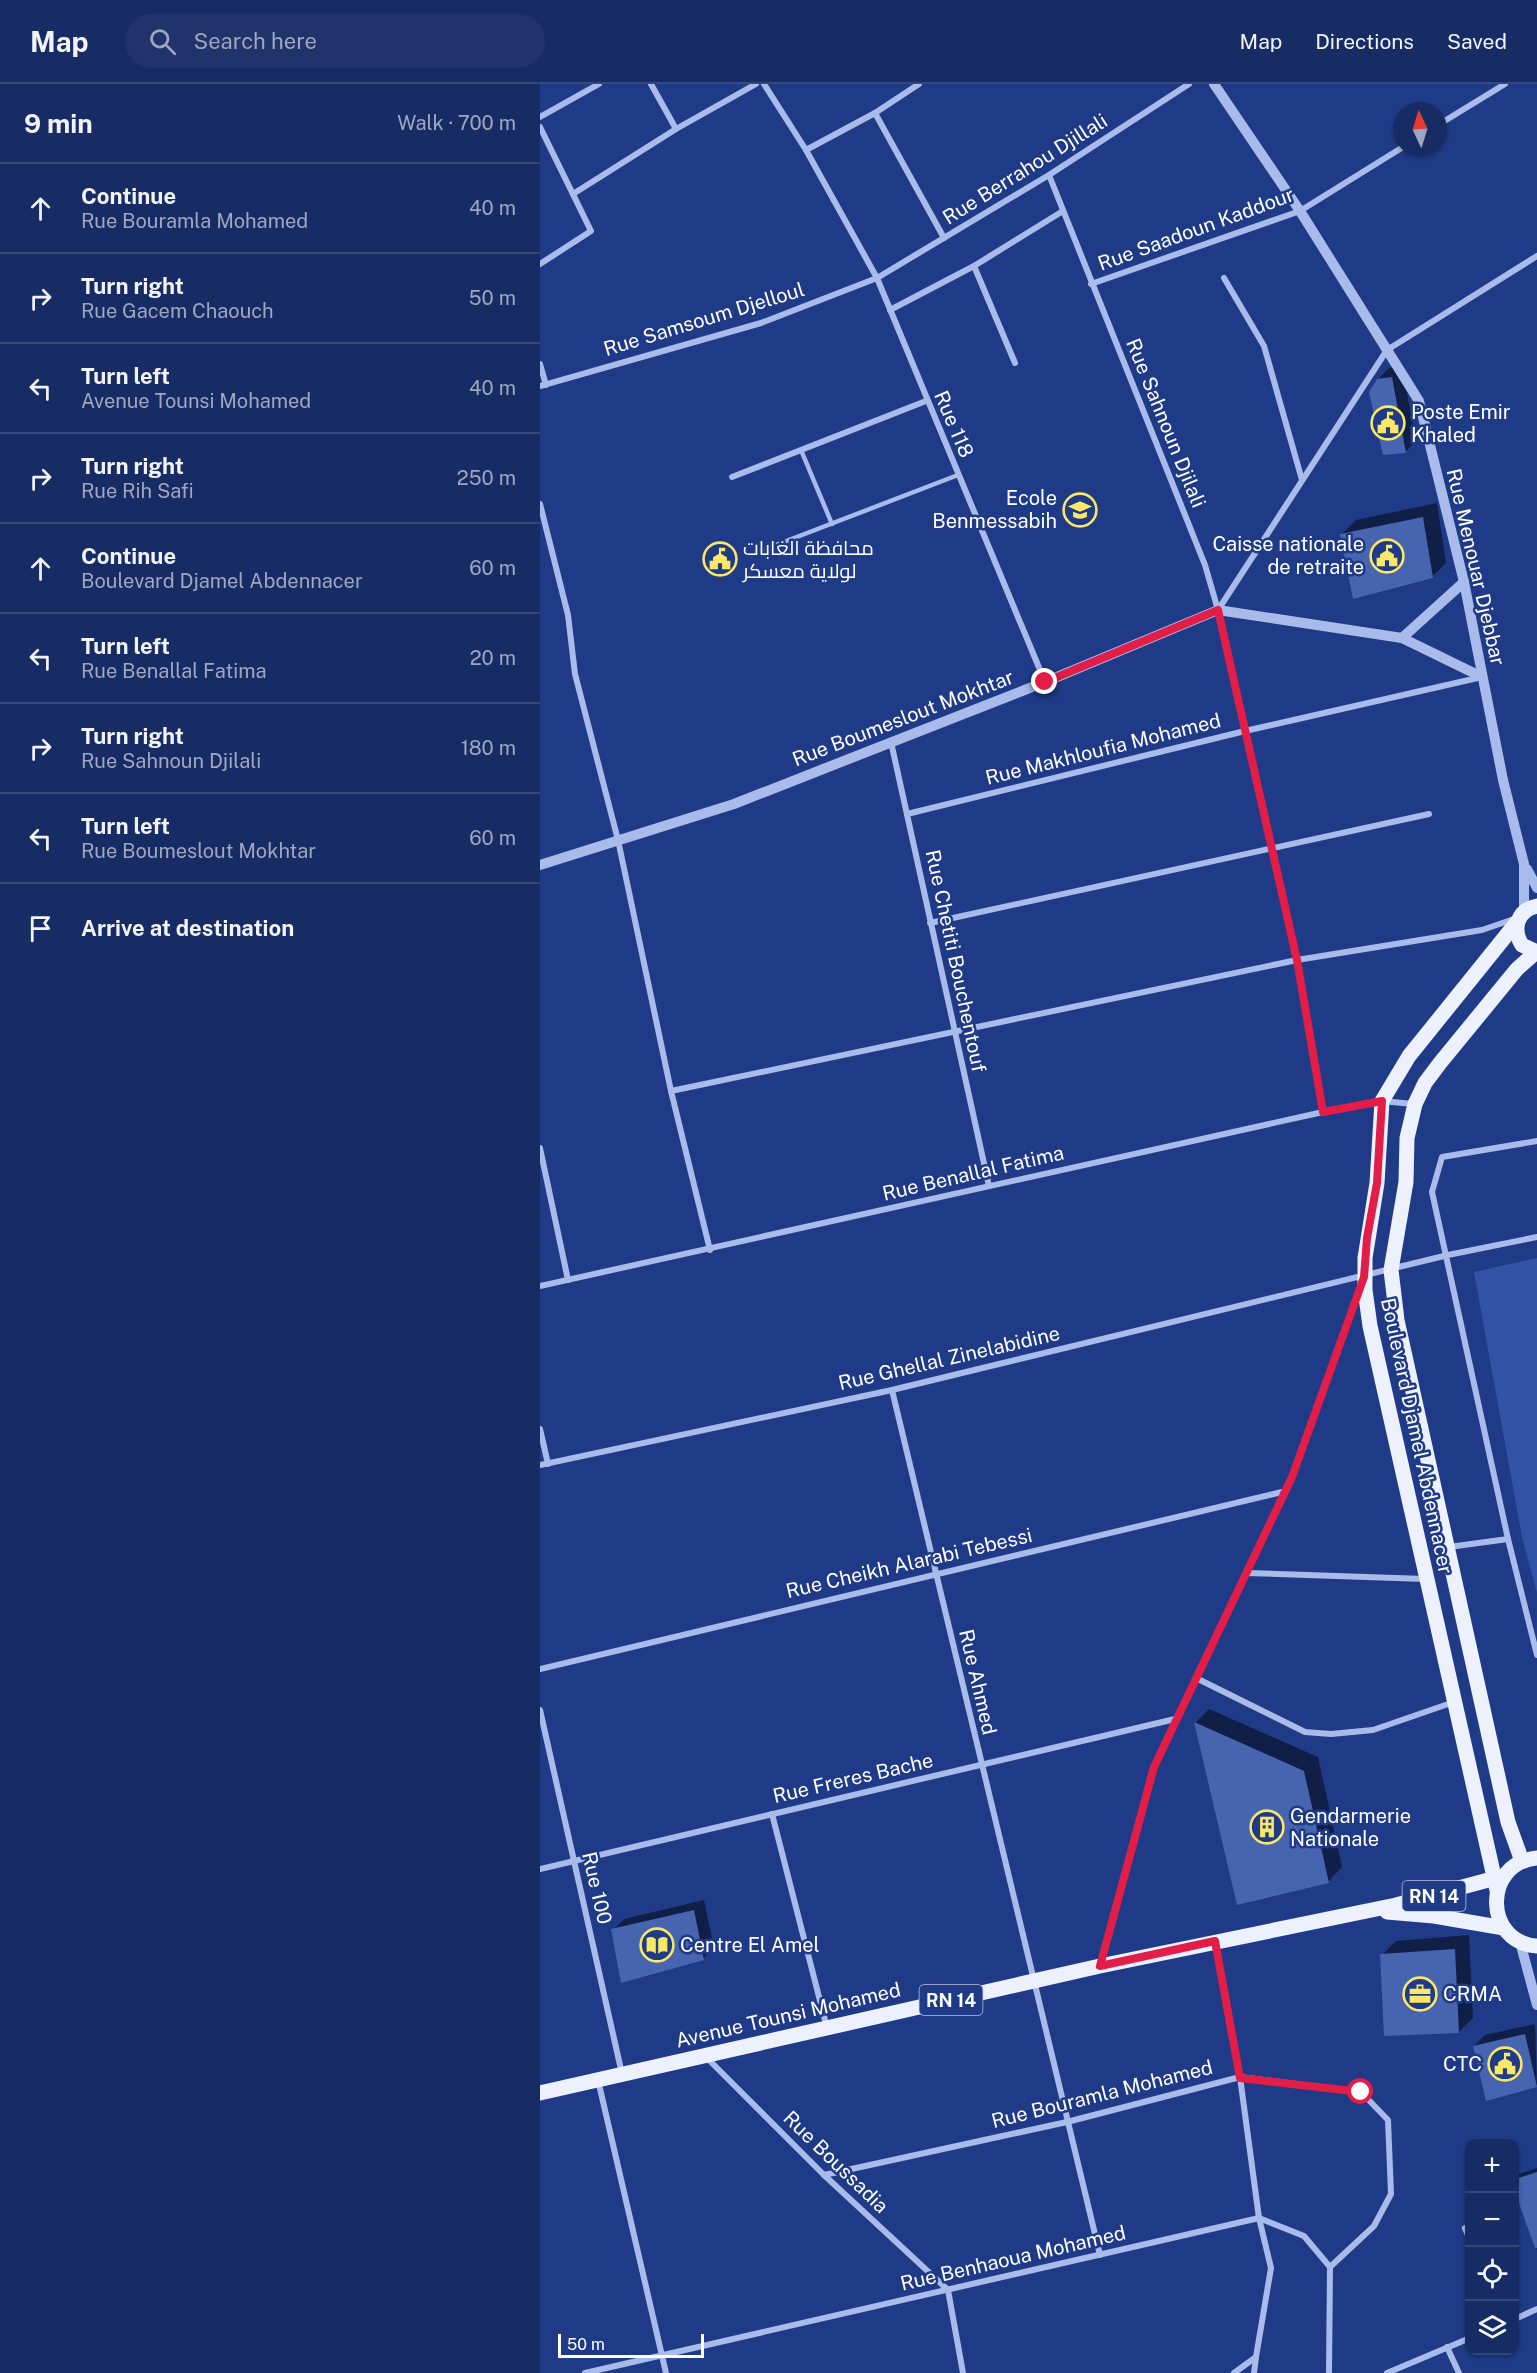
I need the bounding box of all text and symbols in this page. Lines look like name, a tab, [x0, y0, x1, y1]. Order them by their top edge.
search box	[125, 14, 545, 68]
text: Map	[30, 25, 89, 58]
icon: search	[146, 25, 179, 58]
text: Search here	[194, 28, 317, 54]
text: Map	[1240, 29, 1282, 54]
text: Directions	[1315, 29, 1414, 54]
text: Saved	[1447, 29, 1507, 54]
north arrow	[1393, 102, 1447, 156]
text: 9 min	[24, 108, 93, 139]
street label: Rue Berrahou Djillali	[938, 109, 1112, 229]
text: Walk · 700 m	[397, 111, 516, 135]
street label: Rue Saadoun Kaddour	[1095, 182, 1298, 276]
text: Continue	[81, 183, 176, 209]
icon: ahead	[24, 192, 57, 225]
text: 40 m	[469, 196, 516, 220]
text: Rue Bouramla Mohamed	[81, 209, 308, 233]
text: Turn right	[81, 273, 184, 299]
street label: Rue Samsoum Djelloul	[601, 277, 807, 361]
icon: right	[24, 282, 57, 315]
text: 50 m	[469, 286, 516, 310]
text: Rue Gacem Chaouch	[81, 299, 274, 323]
street label: Rue Sahnoun Djilali	[1121, 335, 1211, 511]
text: Turn left	[81, 363, 170, 389]
icon: left	[24, 372, 57, 405]
text: 40 m	[469, 376, 516, 400]
street label: Rue 118	[929, 387, 979, 461]
text: Avenue Tounsi Mohamed	[81, 389, 311, 413]
place label: Poste Emir Khaled	[1411, 400, 1511, 447]
public building icon: Poste Emir Khaled	[1370, 405, 1406, 441]
text: Turn right	[81, 453, 184, 479]
icon: right	[24, 462, 57, 495]
text: 250 m	[457, 466, 516, 490]
street label: Rue Menouar Djebbar	[1442, 466, 1510, 668]
text: Rue Rih Safi	[81, 479, 194, 503]
place label: Ecole Benmessabih	[932, 486, 1057, 533]
school or university icon: Ecole Benmessabih	[1062, 492, 1098, 528]
place label: Caisse nationale de retraite	[1212, 532, 1364, 579]
place label: محافظة الغابات لولاية معسكر	[742, 536, 874, 583]
public building icon: Caisse nationale de retraite	[1369, 538, 1405, 574]
public building icon: محافظة الغابات لولاية معسكر	[702, 541, 738, 577]
text: Continue	[81, 543, 176, 569]
icon: ahead	[24, 552, 57, 585]
text: 60 m	[469, 556, 516, 580]
text: Boulevard Djamel Abdennacer	[81, 569, 363, 593]
text: Turn left	[81, 633, 170, 659]
icon: left	[24, 642, 57, 675]
text: 20 m	[470, 646, 516, 670]
text: Rue Benallal Fatima	[81, 659, 267, 683]
street label: Rue Boumeslout Mokhtar	[789, 665, 1017, 771]
route end	[1031, 668, 1057, 694]
street label: Rue Makhloufia Mohamed	[983, 708, 1223, 790]
text: Turn right	[81, 723, 184, 749]
icon: right	[24, 732, 57, 765]
text: 180 m	[461, 736, 516, 760]
text: Rue Sahnoun Djilali	[81, 749, 261, 773]
text: Turn left	[81, 813, 170, 839]
icon: left	[24, 822, 57, 855]
text: 60 m	[469, 826, 516, 850]
text: Rue Boumeslout Mokhtar	[81, 839, 316, 863]
street label: Rue Chetiti Bouchentouf	[921, 848, 991, 1075]
icon: arrive	[24, 912, 57, 945]
text: Arrive at destination	[81, 915, 294, 941]
street label: Rue Benallal Fatima	[880, 1140, 1066, 1206]
street label: Boulevard Djamel Abdennacer	[1376, 1296, 1458, 1576]
street label: Rue Ghellal Zinelabidine	[836, 1321, 1062, 1395]
street label: Rue Cheikh Alarabi Tebessi	[784, 1523, 1034, 1603]
street label: Rue Ahmed	[954, 1627, 1002, 1737]
street label: Rue Freres Bache	[770, 1748, 936, 1808]
place label: Gendarmerie Nationale	[1290, 1804, 1411, 1851]
building icon: Gendarmerie Nationale	[1249, 1809, 1285, 1845]
street label: Rue 100	[577, 1849, 617, 1927]
road number: RN 14	[1402, 1881, 1466, 1911]
library icon: Centre El Amel	[639, 1927, 675, 1963]
place label: Centre El Amel	[680, 1933, 820, 1957]
office icon: CRMA	[1402, 1976, 1438, 2012]
street label: Avenue Tounsi Mohamed	[673, 1977, 903, 2053]
place label: CRMA	[1443, 1982, 1502, 2006]
road number: RN 14	[920, 1985, 982, 2015]
public building icon: CTC	[1487, 2046, 1523, 2082]
place label: CTC	[1443, 2052, 1482, 2076]
street label: Rue Bouramla Mohamed	[989, 2055, 1215, 2133]
route start	[1347, 2078, 1373, 2104]
street label: Rue Boussadia	[778, 2106, 894, 2218]
map controls	[1465, 2139, 1519, 2355]
button: +	[1465, 2139, 1519, 2193]
button: −	[1465, 2193, 1519, 2247]
street label: Rue Benhaoua Mohamed	[898, 2220, 1128, 2296]
button: locate	[1465, 2247, 1519, 2301]
button: layers	[1465, 2301, 1519, 2355]
scale bar	[558, 2331, 704, 2358]
text: 50 m	[567, 2335, 605, 2354]

